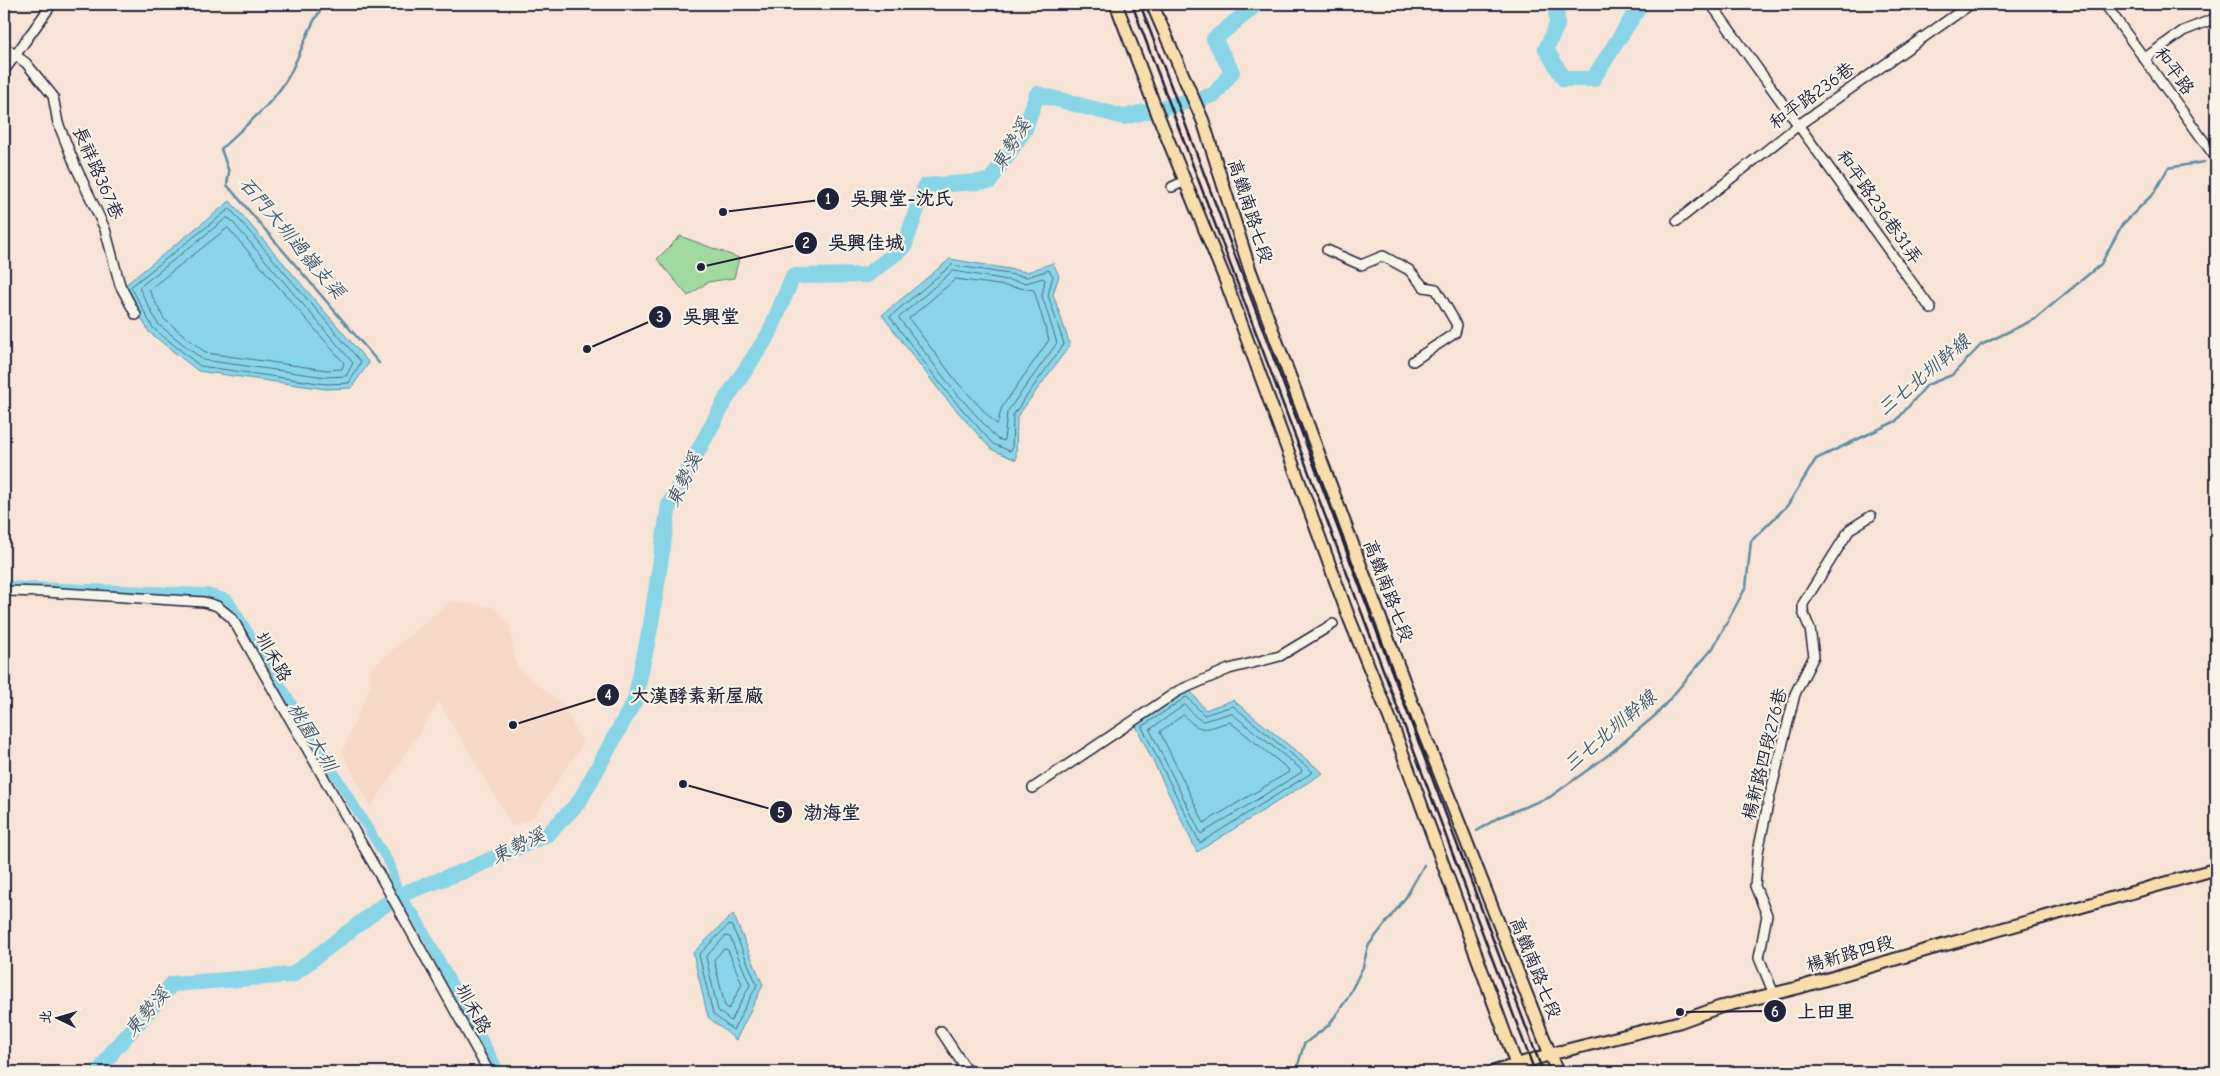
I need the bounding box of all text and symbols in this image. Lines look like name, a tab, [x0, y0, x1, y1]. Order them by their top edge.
street label: 和平路	[2150, 43, 2198, 99]
street label: 和平路236巷	[1765, 58, 1859, 134]
water label: 東勢溪	[987, 114, 1036, 175]
street label: 長祥路367巷	[68, 123, 128, 223]
street label: 和平路236巷31弄	[1832, 146, 1926, 268]
street label: 高鐵南路七段	[1223, 156, 1277, 266]
water label: 石門大圳過嶺支渠	[235, 173, 351, 305]
callout: 吳興堂-沈氏	[815, 182, 963, 216]
text: 吳興堂-沈氏	[851, 188, 953, 210]
text: 1	[825, 190, 831, 208]
callout: 吳興佳城	[793, 226, 914, 260]
text: 吳興佳城	[828, 232, 904, 254]
text: 2	[802, 234, 810, 252]
callout: 吳興堂	[647, 300, 749, 334]
text: 吳興堂	[682, 306, 740, 328]
text: 3	[656, 308, 664, 326]
water label: 三七北圳幹線	[1873, 329, 1975, 420]
water label: 東勢溪	[662, 449, 707, 510]
street label: 高鐵南路七段	[1359, 537, 1417, 645]
street label: 圳禾路	[250, 628, 296, 686]
callout: 大漢酵素新屋廠	[596, 678, 774, 712]
text: 大漢酵素新屋廠	[630, 685, 764, 707]
water label: 三七北圳幹線	[1559, 685, 1661, 776]
text: 4	[604, 686, 612, 704]
street label: 楊新路四段276巷	[1738, 686, 1792, 822]
water label: 桃園大圳	[283, 699, 342, 777]
callout: 渤海堂	[769, 795, 871, 829]
text: 渤海堂	[803, 802, 861, 824]
text: 5	[777, 804, 785, 822]
water label: 東勢溪	[488, 823, 549, 868]
street label: 高鐵南路七段	[1505, 914, 1565, 1022]
street label: 楊新路四段	[1804, 932, 1896, 976]
street label: 圳禾路	[451, 980, 495, 1038]
water label: 東勢溪	[120, 983, 175, 1041]
north arrow	[32, 994, 82, 1044]
callout: 上田里	[1762, 994, 1864, 1028]
text: 上田里	[1797, 1001, 1855, 1023]
text: 6	[1771, 1003, 1779, 1021]
text: 北	[36, 1009, 55, 1025]

